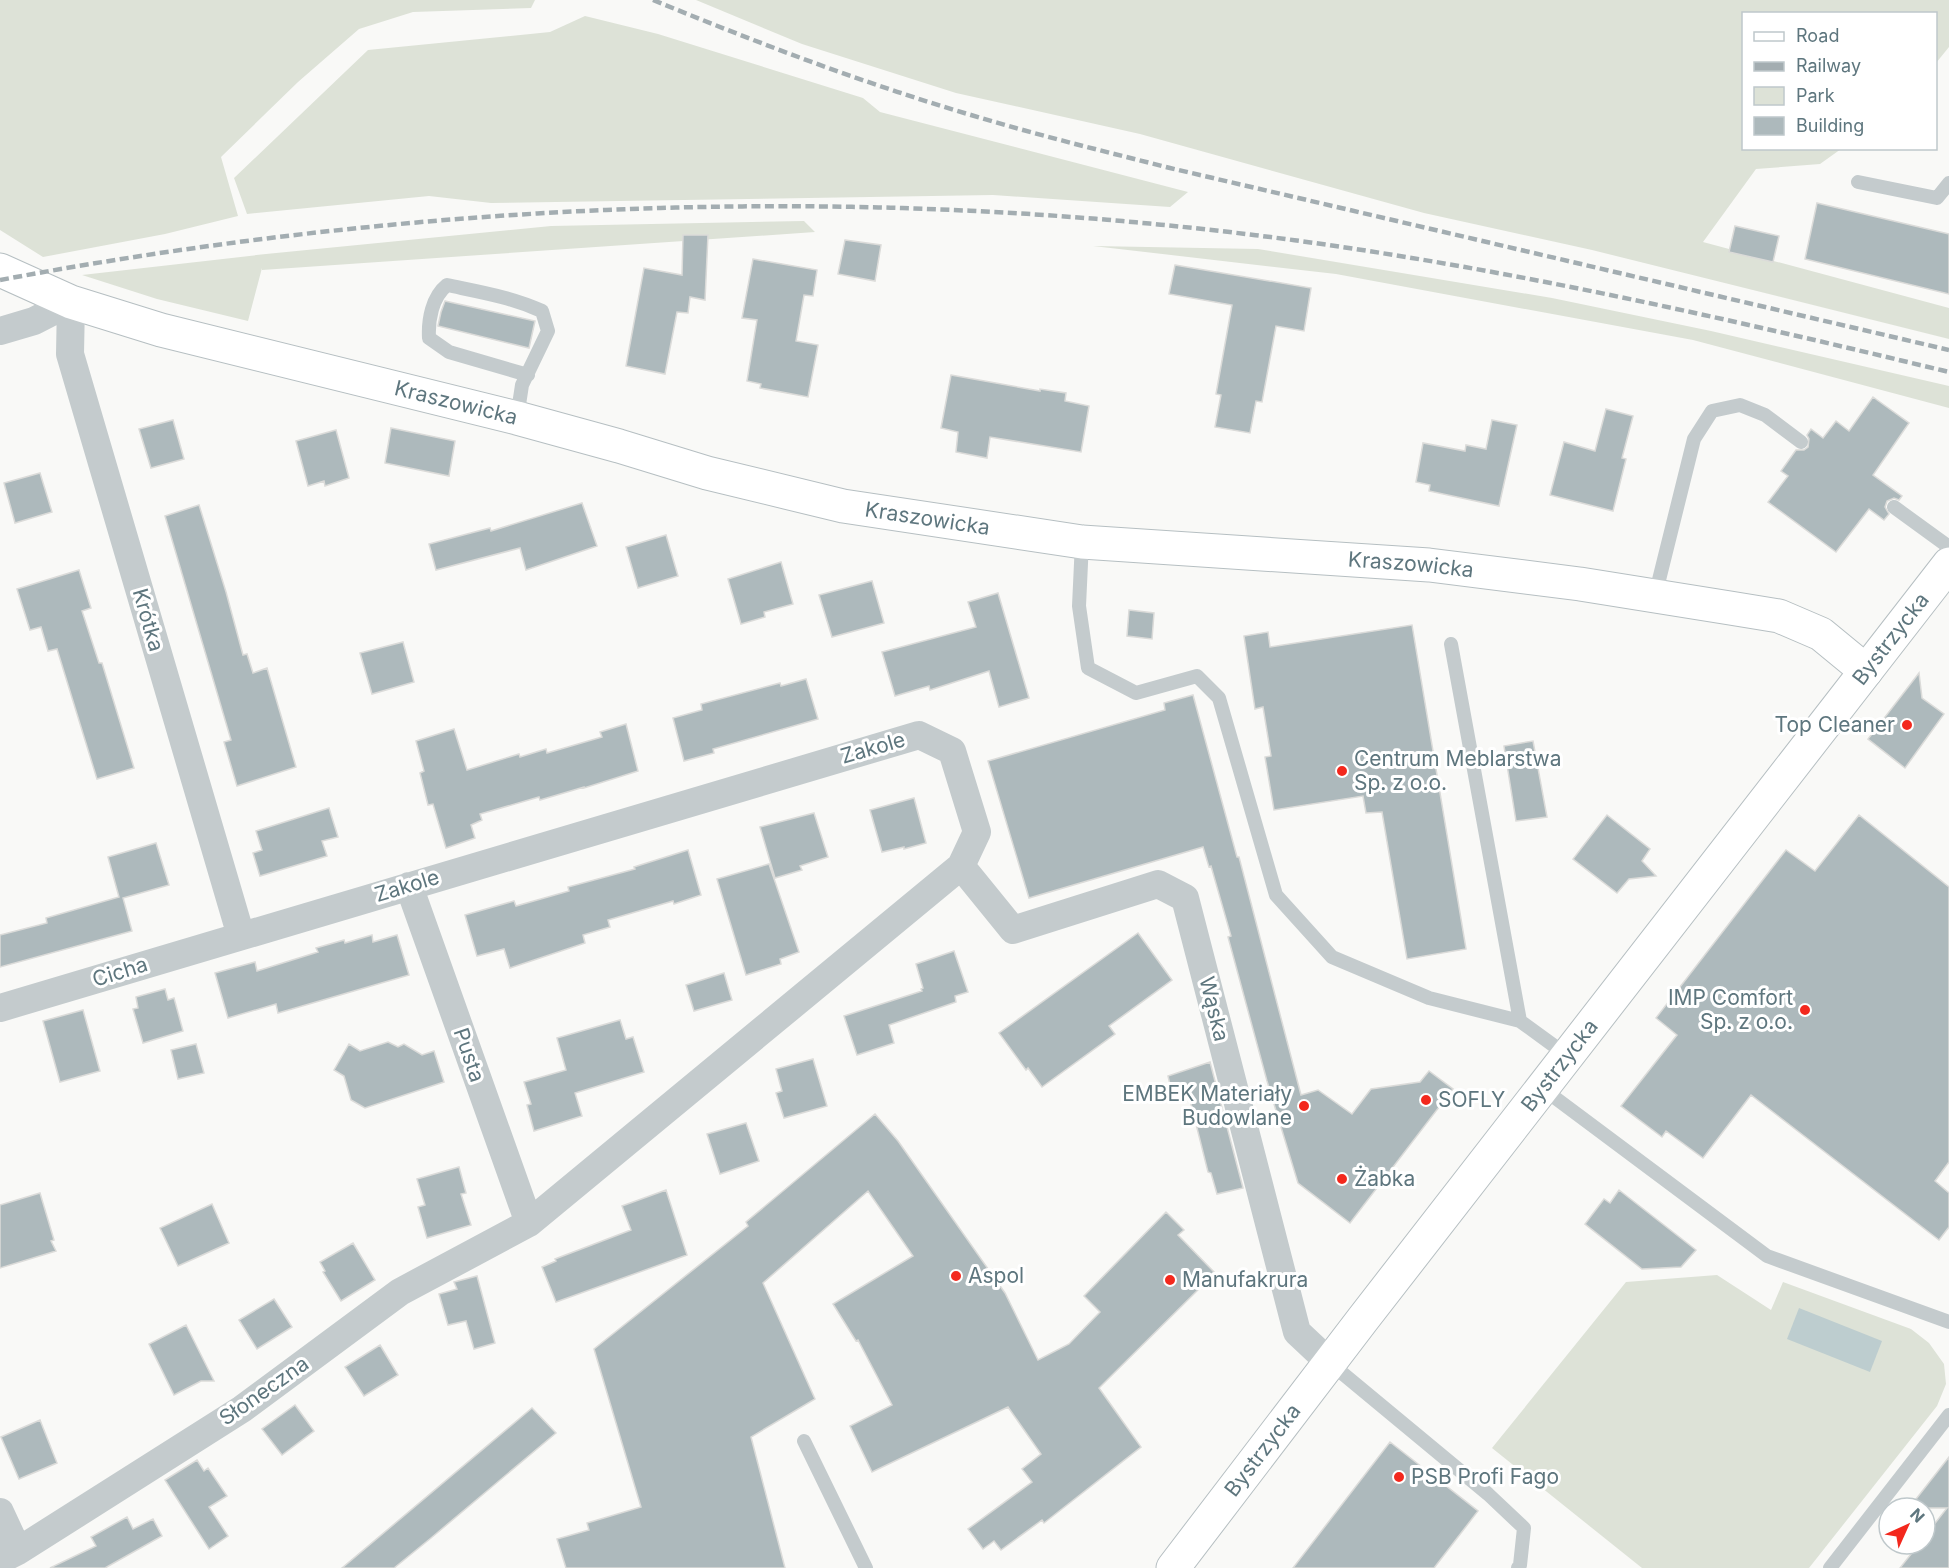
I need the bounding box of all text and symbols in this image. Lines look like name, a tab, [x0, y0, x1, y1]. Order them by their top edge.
legend	[1742, 12, 1937, 150]
text: Road	[1796, 25, 1839, 46]
text: Railway	[1796, 55, 1861, 76]
text: Park	[1796, 85, 1835, 106]
text: Building	[1796, 115, 1864, 136]
street label: Kraszowicka	[392, 375, 520, 430]
street label: Kraszowicka	[863, 496, 992, 540]
street label: Kraszowicka	[1347, 547, 1475, 583]
street label: Krótka	[128, 585, 169, 654]
street label: Bystrzycka	[1847, 588, 1934, 690]
place label: Top Cleaner	[1775, 712, 1895, 737]
marker: Top Cleaner	[1900, 718, 1914, 732]
street label: Zakole	[838, 726, 908, 769]
place label: Centrum Meblarstwa Sp. z o.o.	[1354, 746, 1562, 795]
marker: Centrum Meblarstwa Sp. z o.o.	[1335, 764, 1349, 778]
street label: Zakole	[372, 864, 442, 907]
street label: Cicha	[89, 951, 151, 992]
street label: Wąska	[1194, 974, 1235, 1044]
place label: IMP Comfort Sp. z o.o.	[1668, 985, 1793, 1034]
marker: IMP Comfort Sp. z o.o.	[1798, 1003, 1812, 1017]
street label: Bystrzycka	[1516, 1014, 1603, 1116]
street label: Pusta	[449, 1024, 490, 1085]
place label: EMBEK Materiały Budowlane	[1122, 1081, 1292, 1130]
place label: SOFLY	[1438, 1087, 1505, 1112]
marker: SOFLY	[1419, 1093, 1433, 1107]
marker: EMBEK Materiały Budowlane	[1297, 1099, 1311, 1113]
place label: Żabka	[1354, 1165, 1415, 1191]
marker: Żabka	[1335, 1172, 1349, 1186]
place label: Aspol	[968, 1263, 1024, 1288]
place label: Manufakrura	[1182, 1267, 1308, 1292]
marker: Aspol	[949, 1269, 963, 1283]
marker: Manufakrura	[1163, 1273, 1177, 1287]
street label: Słoneczna	[214, 1351, 313, 1430]
street label: Bystrzycka	[1219, 1399, 1306, 1501]
place label: PSB Profi Fago	[1411, 1464, 1559, 1489]
marker: PSB Profi Fago	[1392, 1470, 1406, 1484]
north arrow	[1877, 1496, 1937, 1556]
text: N	[1906, 1504, 1929, 1527]

